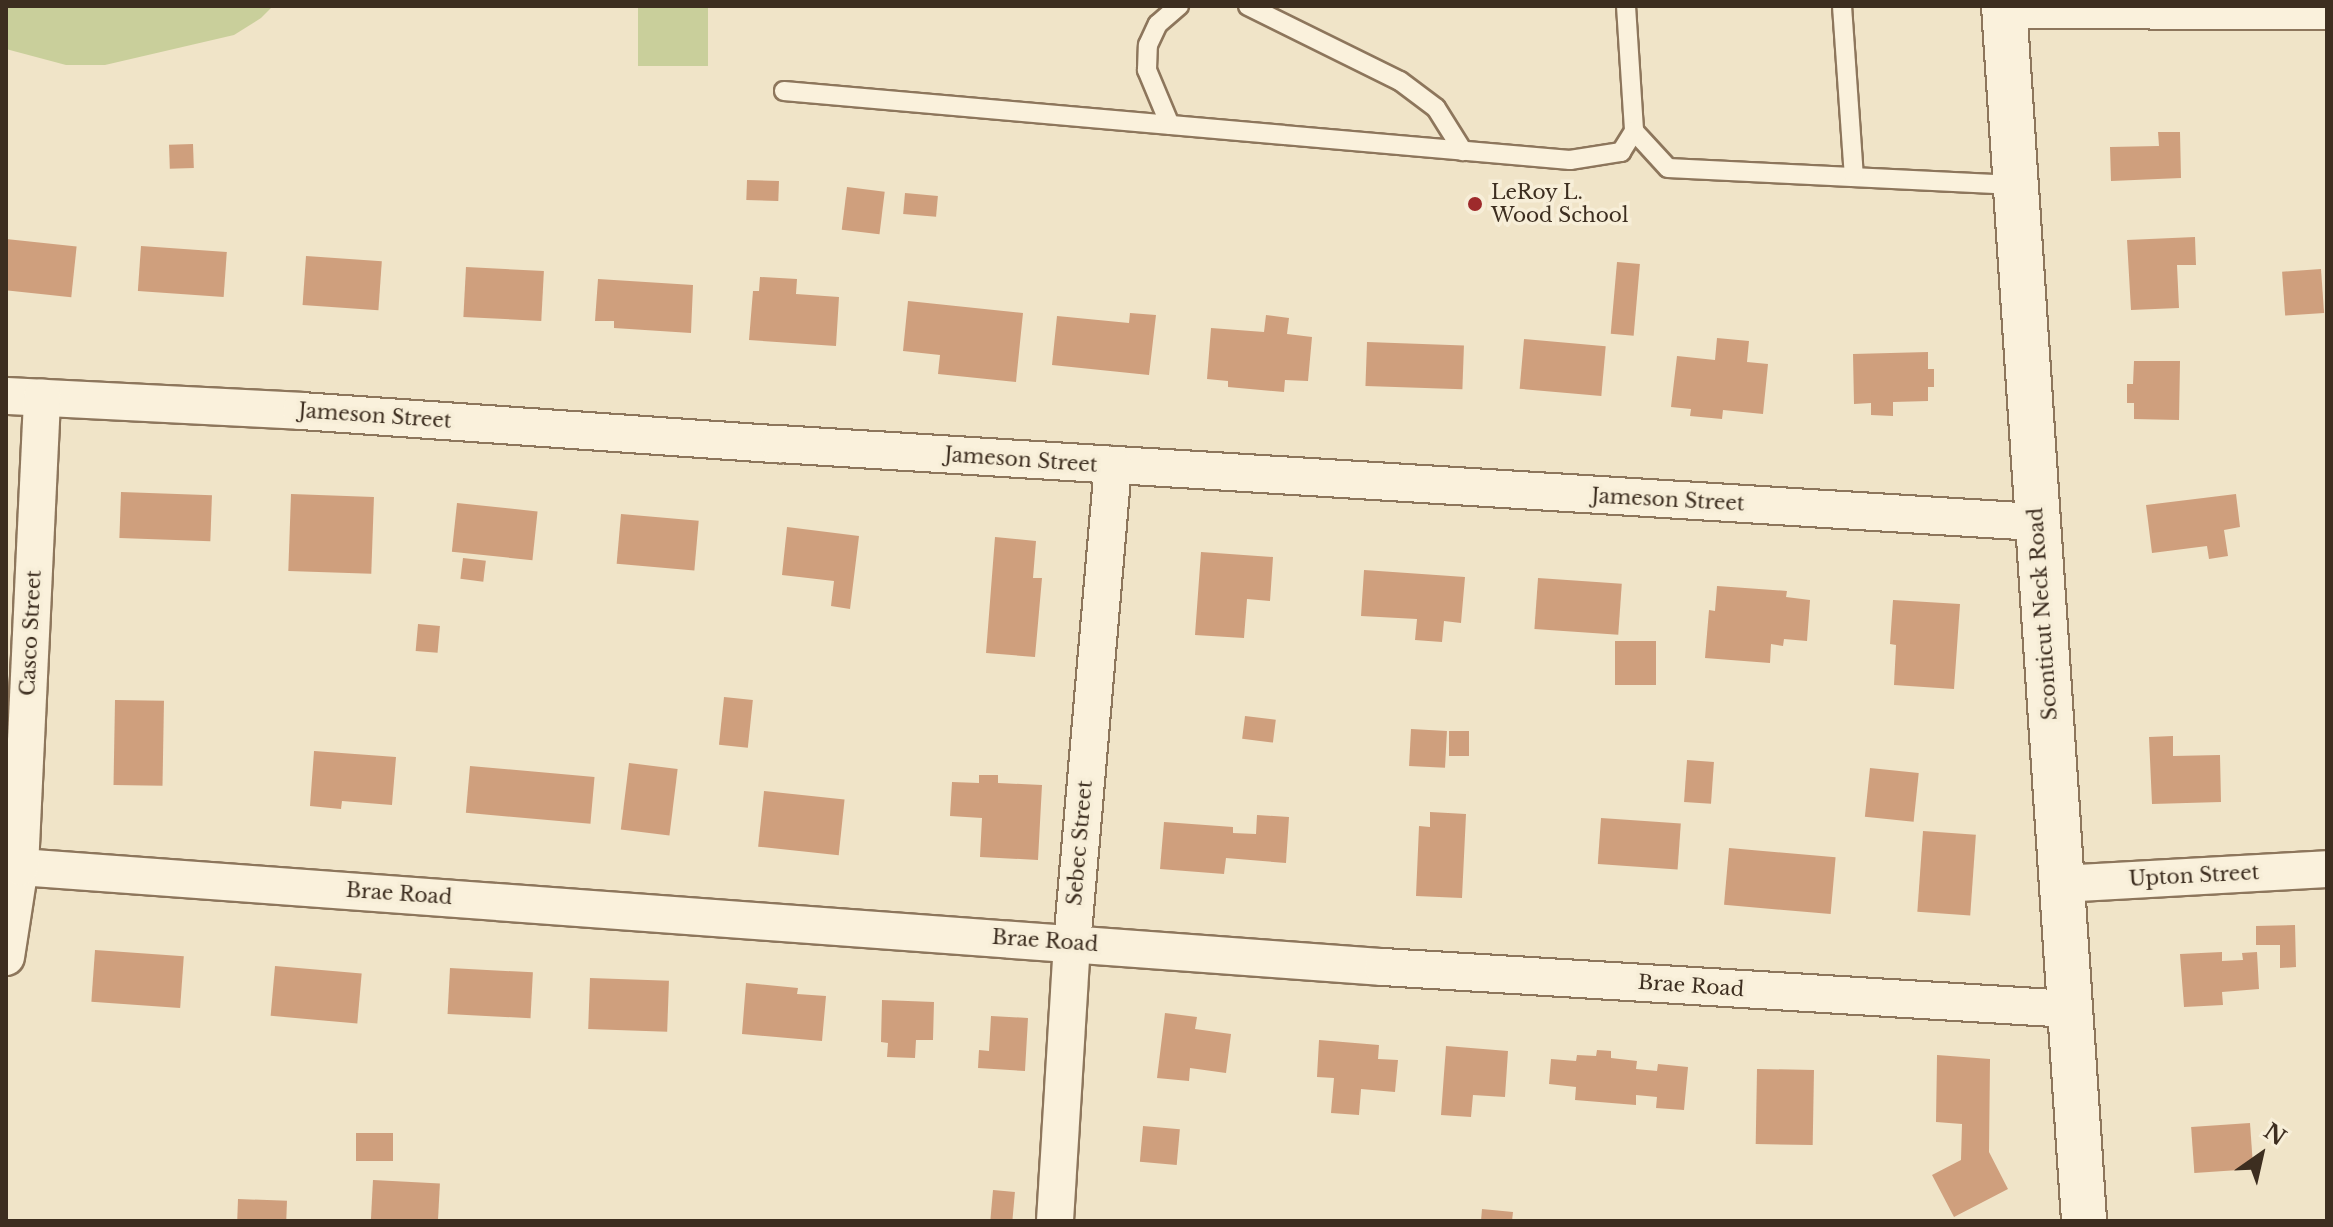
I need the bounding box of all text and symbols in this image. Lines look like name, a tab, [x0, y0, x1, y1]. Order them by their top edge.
place label: LeRoy L. Wood School	[1491, 180, 1628, 227]
marker: LeRoy L. Wood School	[1466, 195, 1484, 213]
street label: Jameson Street	[298, 399, 452, 433]
street label: Jameson Street	[944, 443, 1098, 477]
street label: Jameson Street	[1591, 484, 1745, 516]
street label: Sconticut Neck Road	[2024, 507, 2062, 721]
street label: Casco Street	[16, 570, 46, 696]
street label: Sebec Street	[1063, 779, 1097, 907]
street label: Upton Street	[2128, 861, 2260, 891]
street label: Brae Road	[345, 878, 453, 910]
street label: Brae Road	[991, 925, 1099, 957]
street label: Brae Road	[1637, 970, 1745, 1002]
north arrow	[2221, 1115, 2301, 1195]
text: N	[2259, 1118, 2291, 1152]

